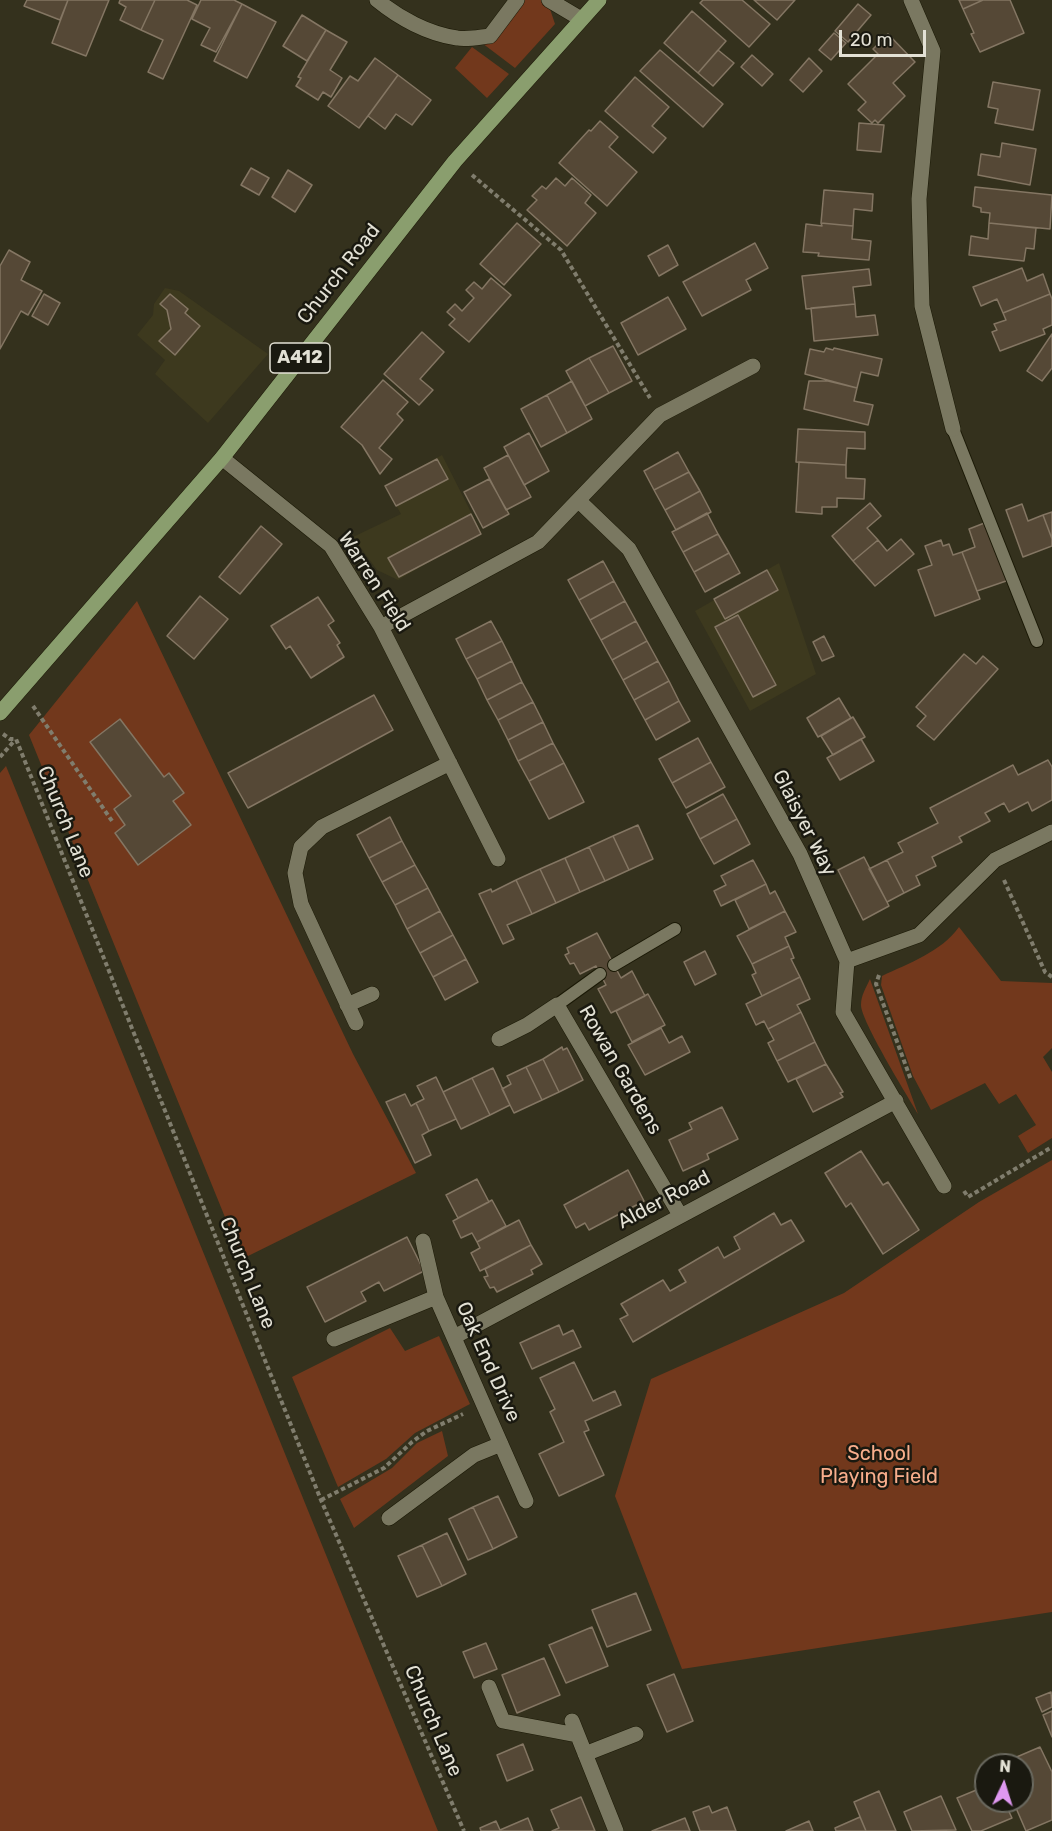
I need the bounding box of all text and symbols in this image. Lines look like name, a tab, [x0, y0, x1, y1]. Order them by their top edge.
scale bar	[842, 18, 929, 56]
text: 20 m	[850, 29, 892, 51]
street label: Church Road	[292, 219, 386, 329]
road number: A412	[270, 343, 330, 373]
street label: Warren Field	[333, 528, 415, 636]
street label: Church Lane	[32, 762, 98, 882]
street label: Glaisyer Way	[767, 766, 841, 880]
street label: Rowan Gardens	[573, 1001, 667, 1139]
street label: Alder Road	[614, 1166, 714, 1234]
street label: Church Lane	[214, 1213, 280, 1333]
street label: Oak End Drive	[451, 1298, 525, 1426]
park label: School Playing Field	[820, 1442, 938, 1489]
street label: Church Lane	[399, 1662, 467, 1780]
north arrow	[974, 1753, 1034, 1813]
text: N	[999, 1757, 1012, 1776]

